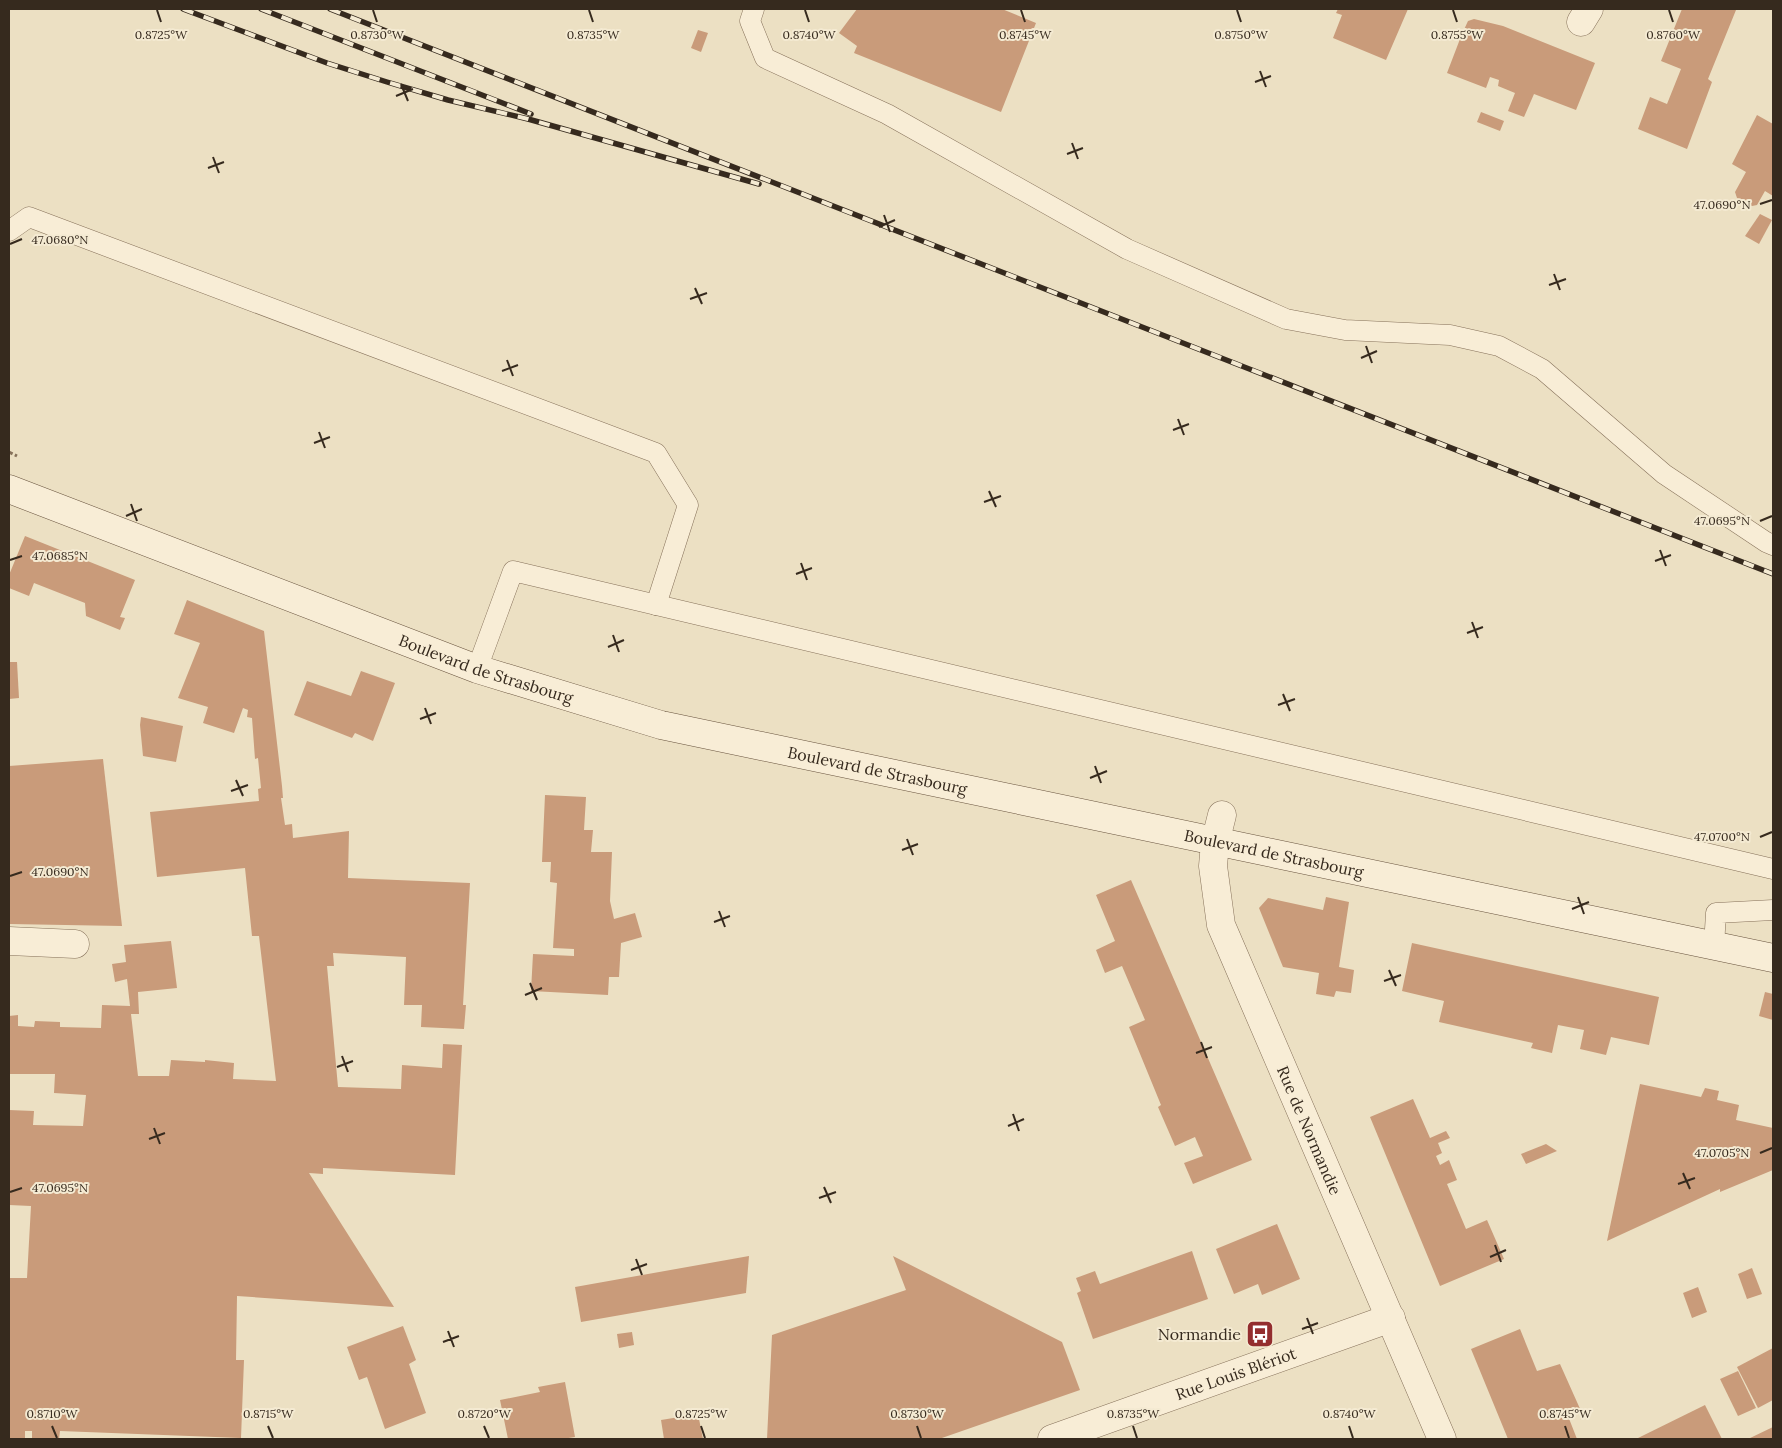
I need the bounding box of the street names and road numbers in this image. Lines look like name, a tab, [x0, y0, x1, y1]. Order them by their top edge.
street label: Boulevard de Strasbourg	[396, 630, 577, 708]
street label: Boulevard de Strasbourg	[786, 742, 970, 799]
street label: Boulevard de Strasbourg	[1182, 825, 1367, 882]
street label: Rue de Normandie	[1273, 1063, 1346, 1198]
street label: Rue Louis Blériot	[1173, 1342, 1299, 1404]

